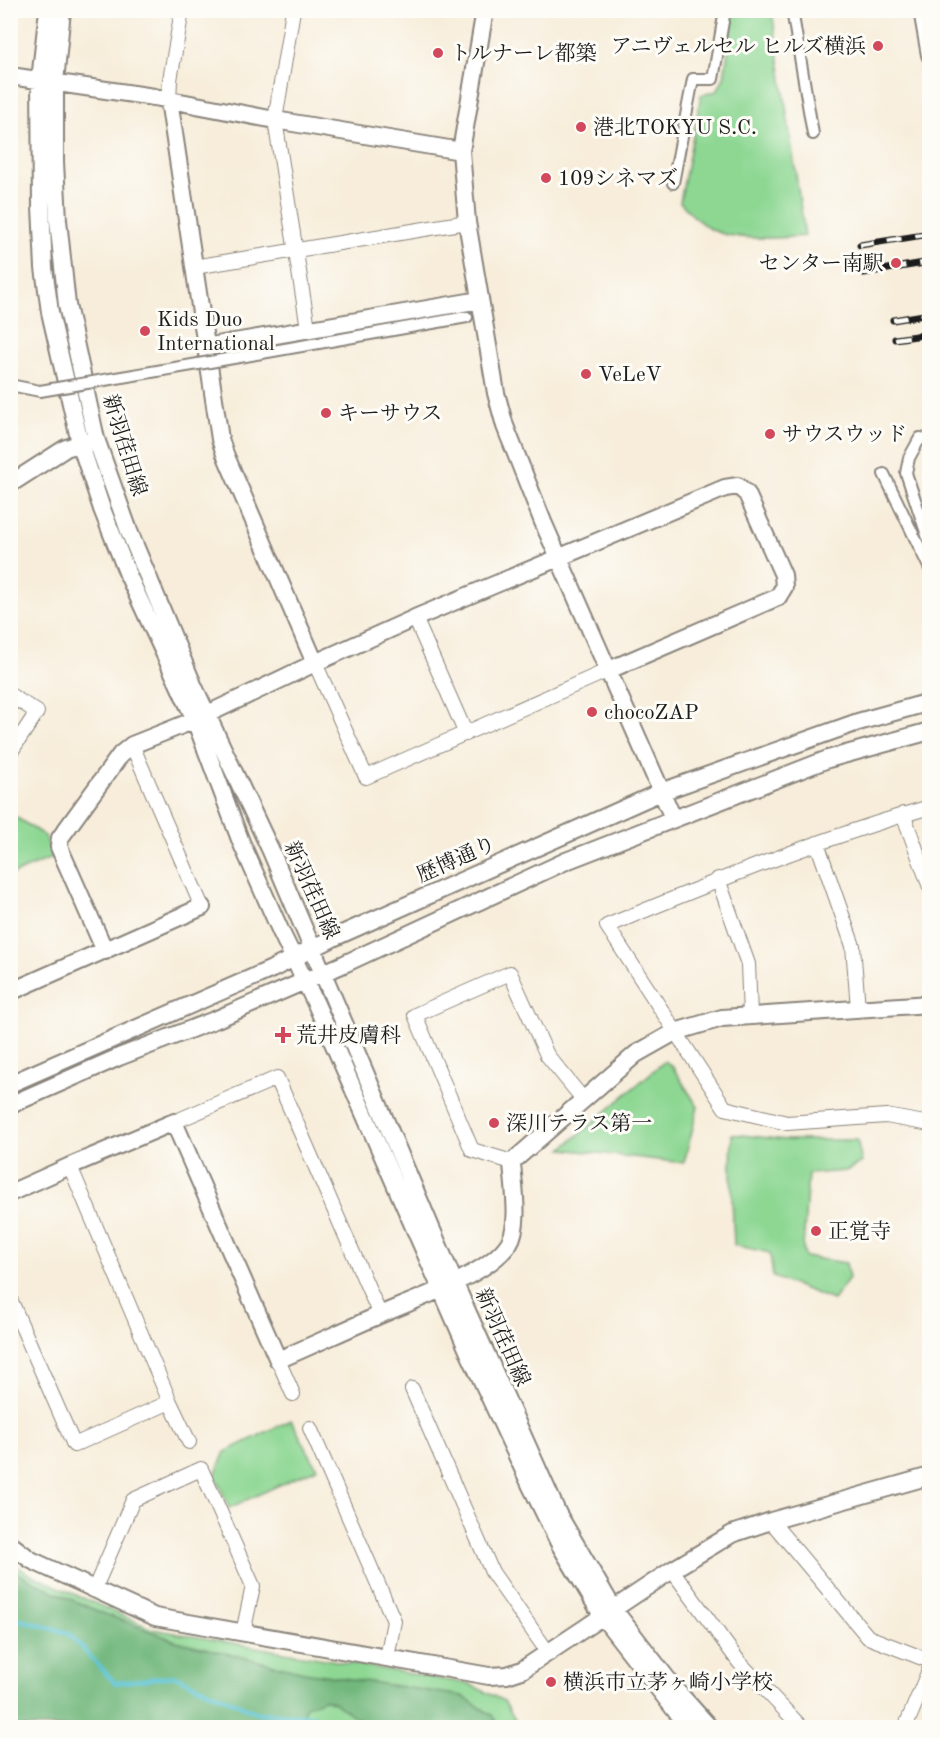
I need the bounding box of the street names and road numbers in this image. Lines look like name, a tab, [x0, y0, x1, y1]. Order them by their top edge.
street label: 新羽荏田線	[98, 392, 151, 499]
street label: 歴博通り	[413, 832, 499, 887]
street label: 新羽荏田線	[280, 838, 343, 943]
street label: 新羽荏田線	[471, 1285, 534, 1390]

